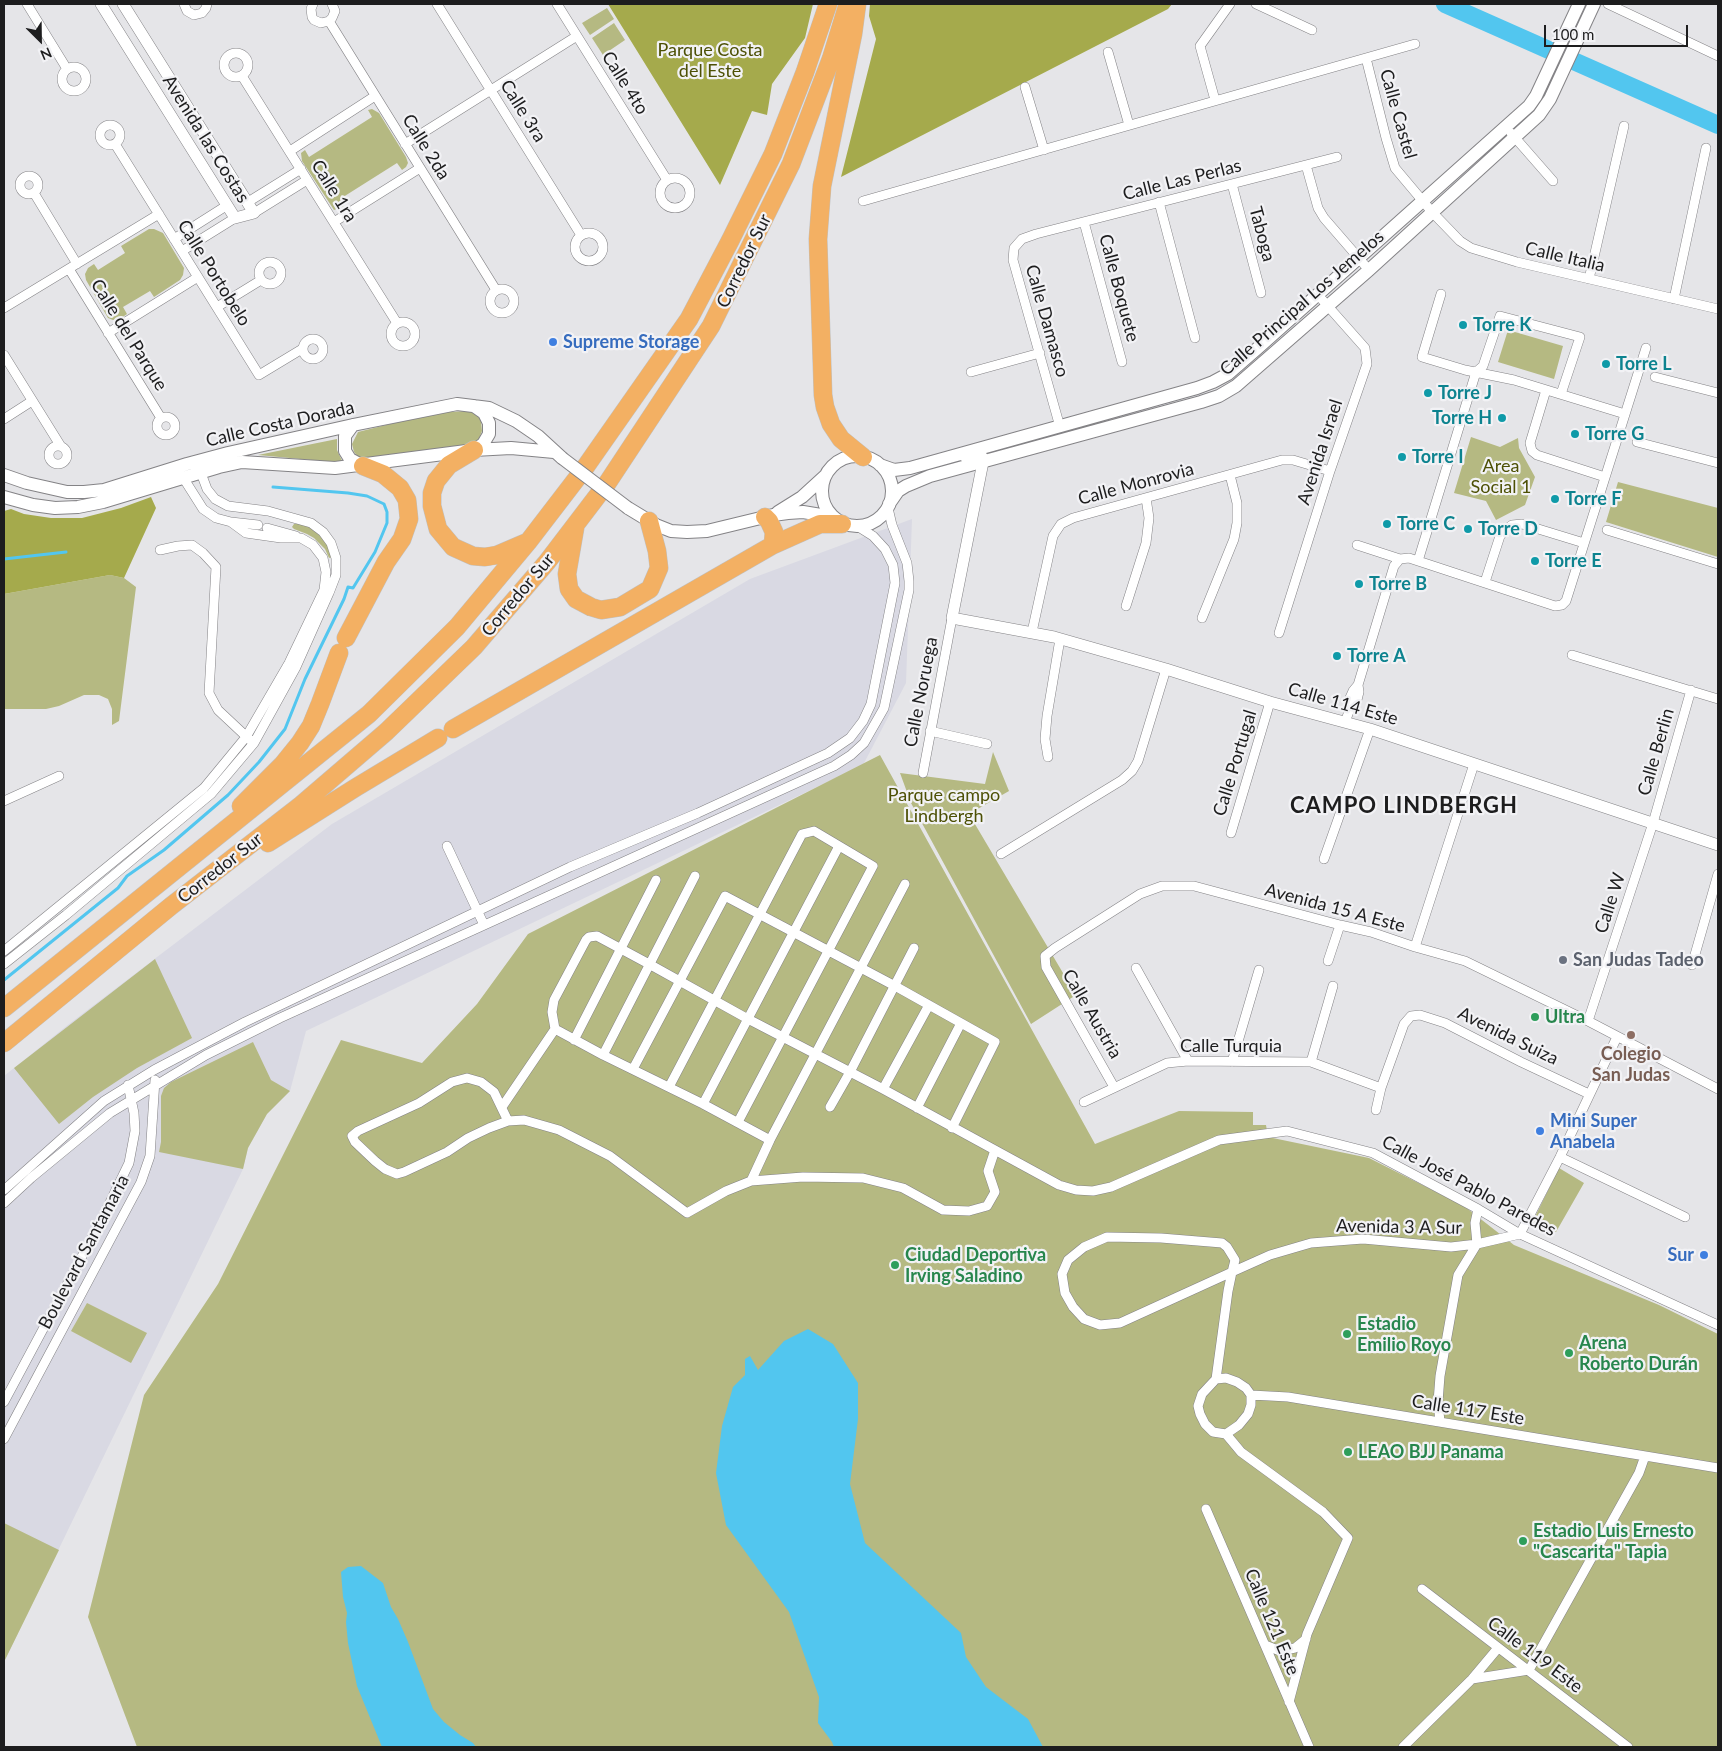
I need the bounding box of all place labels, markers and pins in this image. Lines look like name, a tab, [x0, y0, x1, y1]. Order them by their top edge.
place label: Torre K	[1473, 314, 1531, 336]
marker: Torre K	[1457, 319, 1469, 331]
place label: Supreme Storage	[563, 331, 699, 353]
marker: Supreme Storage	[547, 336, 559, 348]
place label: Torre L	[1616, 353, 1671, 375]
marker: Torre L	[1600, 358, 1612, 370]
place label: Torre J	[1438, 382, 1492, 404]
marker: Torre J	[1422, 387, 1434, 399]
place label: Torre H	[1432, 407, 1492, 429]
marker: Torre H	[1496, 412, 1508, 424]
place label: Torre G	[1585, 423, 1644, 445]
marker: Torre G	[1569, 428, 1581, 440]
place label: Torre I	[1412, 446, 1463, 468]
marker: Torre I	[1396, 451, 1408, 463]
place label: Torre F	[1565, 488, 1621, 510]
marker: Torre F	[1549, 493, 1561, 505]
place label: Torre C	[1397, 513, 1455, 535]
marker: Torre C	[1381, 518, 1393, 530]
place label: Torre D	[1478, 518, 1538, 540]
marker: Torre D	[1462, 523, 1474, 535]
place label: Torre E	[1545, 550, 1601, 572]
marker: Torre E	[1529, 555, 1541, 567]
place label: Torre B	[1369, 573, 1427, 595]
marker: Torre B	[1353, 578, 1365, 590]
place label: Torre A	[1347, 645, 1406, 667]
marker: Torre A	[1331, 650, 1343, 662]
place label: San Judas Tadeo	[1573, 949, 1704, 971]
marker: San Judas Tadeo	[1557, 954, 1569, 966]
place label: Ultra	[1545, 1006, 1585, 1028]
marker: Ultra	[1529, 1011, 1541, 1023]
marker: Colegio San Judas	[1625, 1029, 1637, 1041]
place label: Colegio San Judas	[1592, 1043, 1670, 1086]
place label: Mini Super Anabela	[1550, 1110, 1637, 1152]
marker: Mini Super Anabela	[1534, 1125, 1546, 1137]
place label: Ciudad Deportiva Irving Saladino	[905, 1244, 1046, 1286]
place label: Sur	[1667, 1244, 1694, 1266]
marker: Sur	[1698, 1249, 1710, 1261]
marker: Ciudad Deportiva Irving Saladino	[889, 1259, 901, 1271]
place label: Estadio Emilio Royo	[1357, 1313, 1451, 1356]
marker: Estadio Emilio Royo	[1341, 1328, 1353, 1340]
place label: Arena Roberto Durán	[1579, 1332, 1698, 1375]
marker: Arena Roberto Durán	[1563, 1347, 1575, 1359]
place label: LEAO BJJ Panama	[1358, 1441, 1504, 1463]
marker: LEAO BJJ Panama	[1342, 1446, 1354, 1458]
place label: Estadio Luis Ernesto "Cascarita" Tapia	[1533, 1520, 1694, 1562]
marker: Estadio Luis Ernesto "Cascarita" Tapia	[1517, 1535, 1529, 1547]

